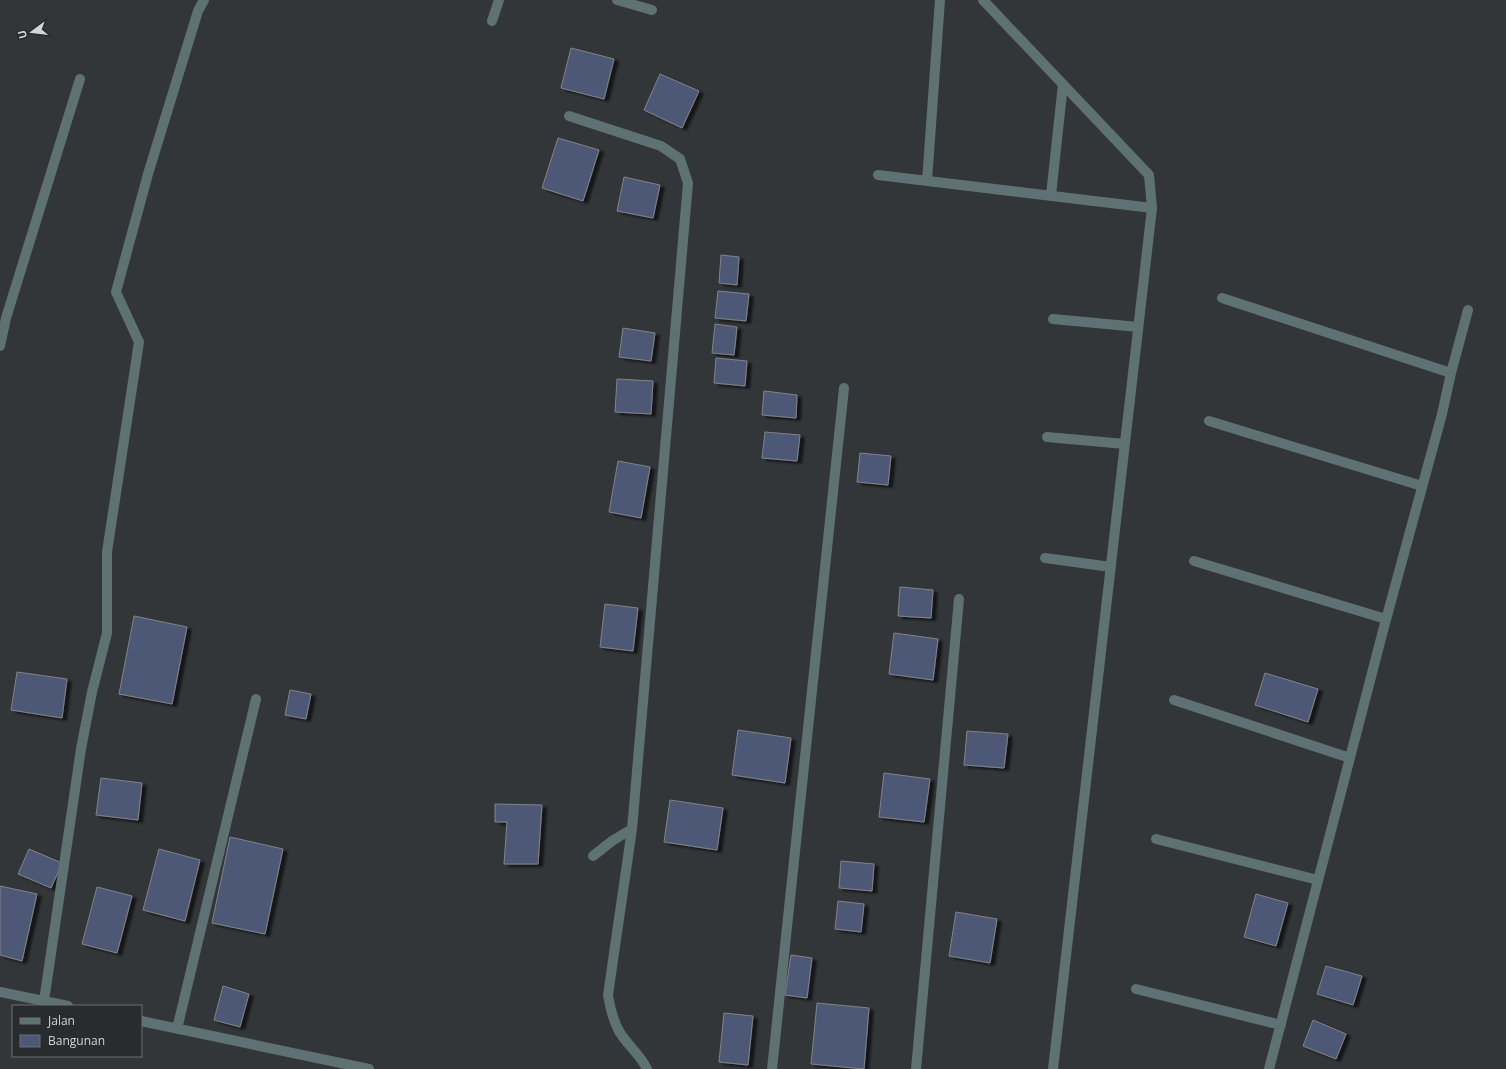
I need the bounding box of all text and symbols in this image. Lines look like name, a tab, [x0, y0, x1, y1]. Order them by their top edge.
north arrow	[12, 12, 52, 52]
text: U	[14, 29, 30, 41]
legend	[12, 1005, 142, 1057]
text: Jalan	[47, 1012, 75, 1029]
text: Bangunan	[48, 1032, 105, 1049]

